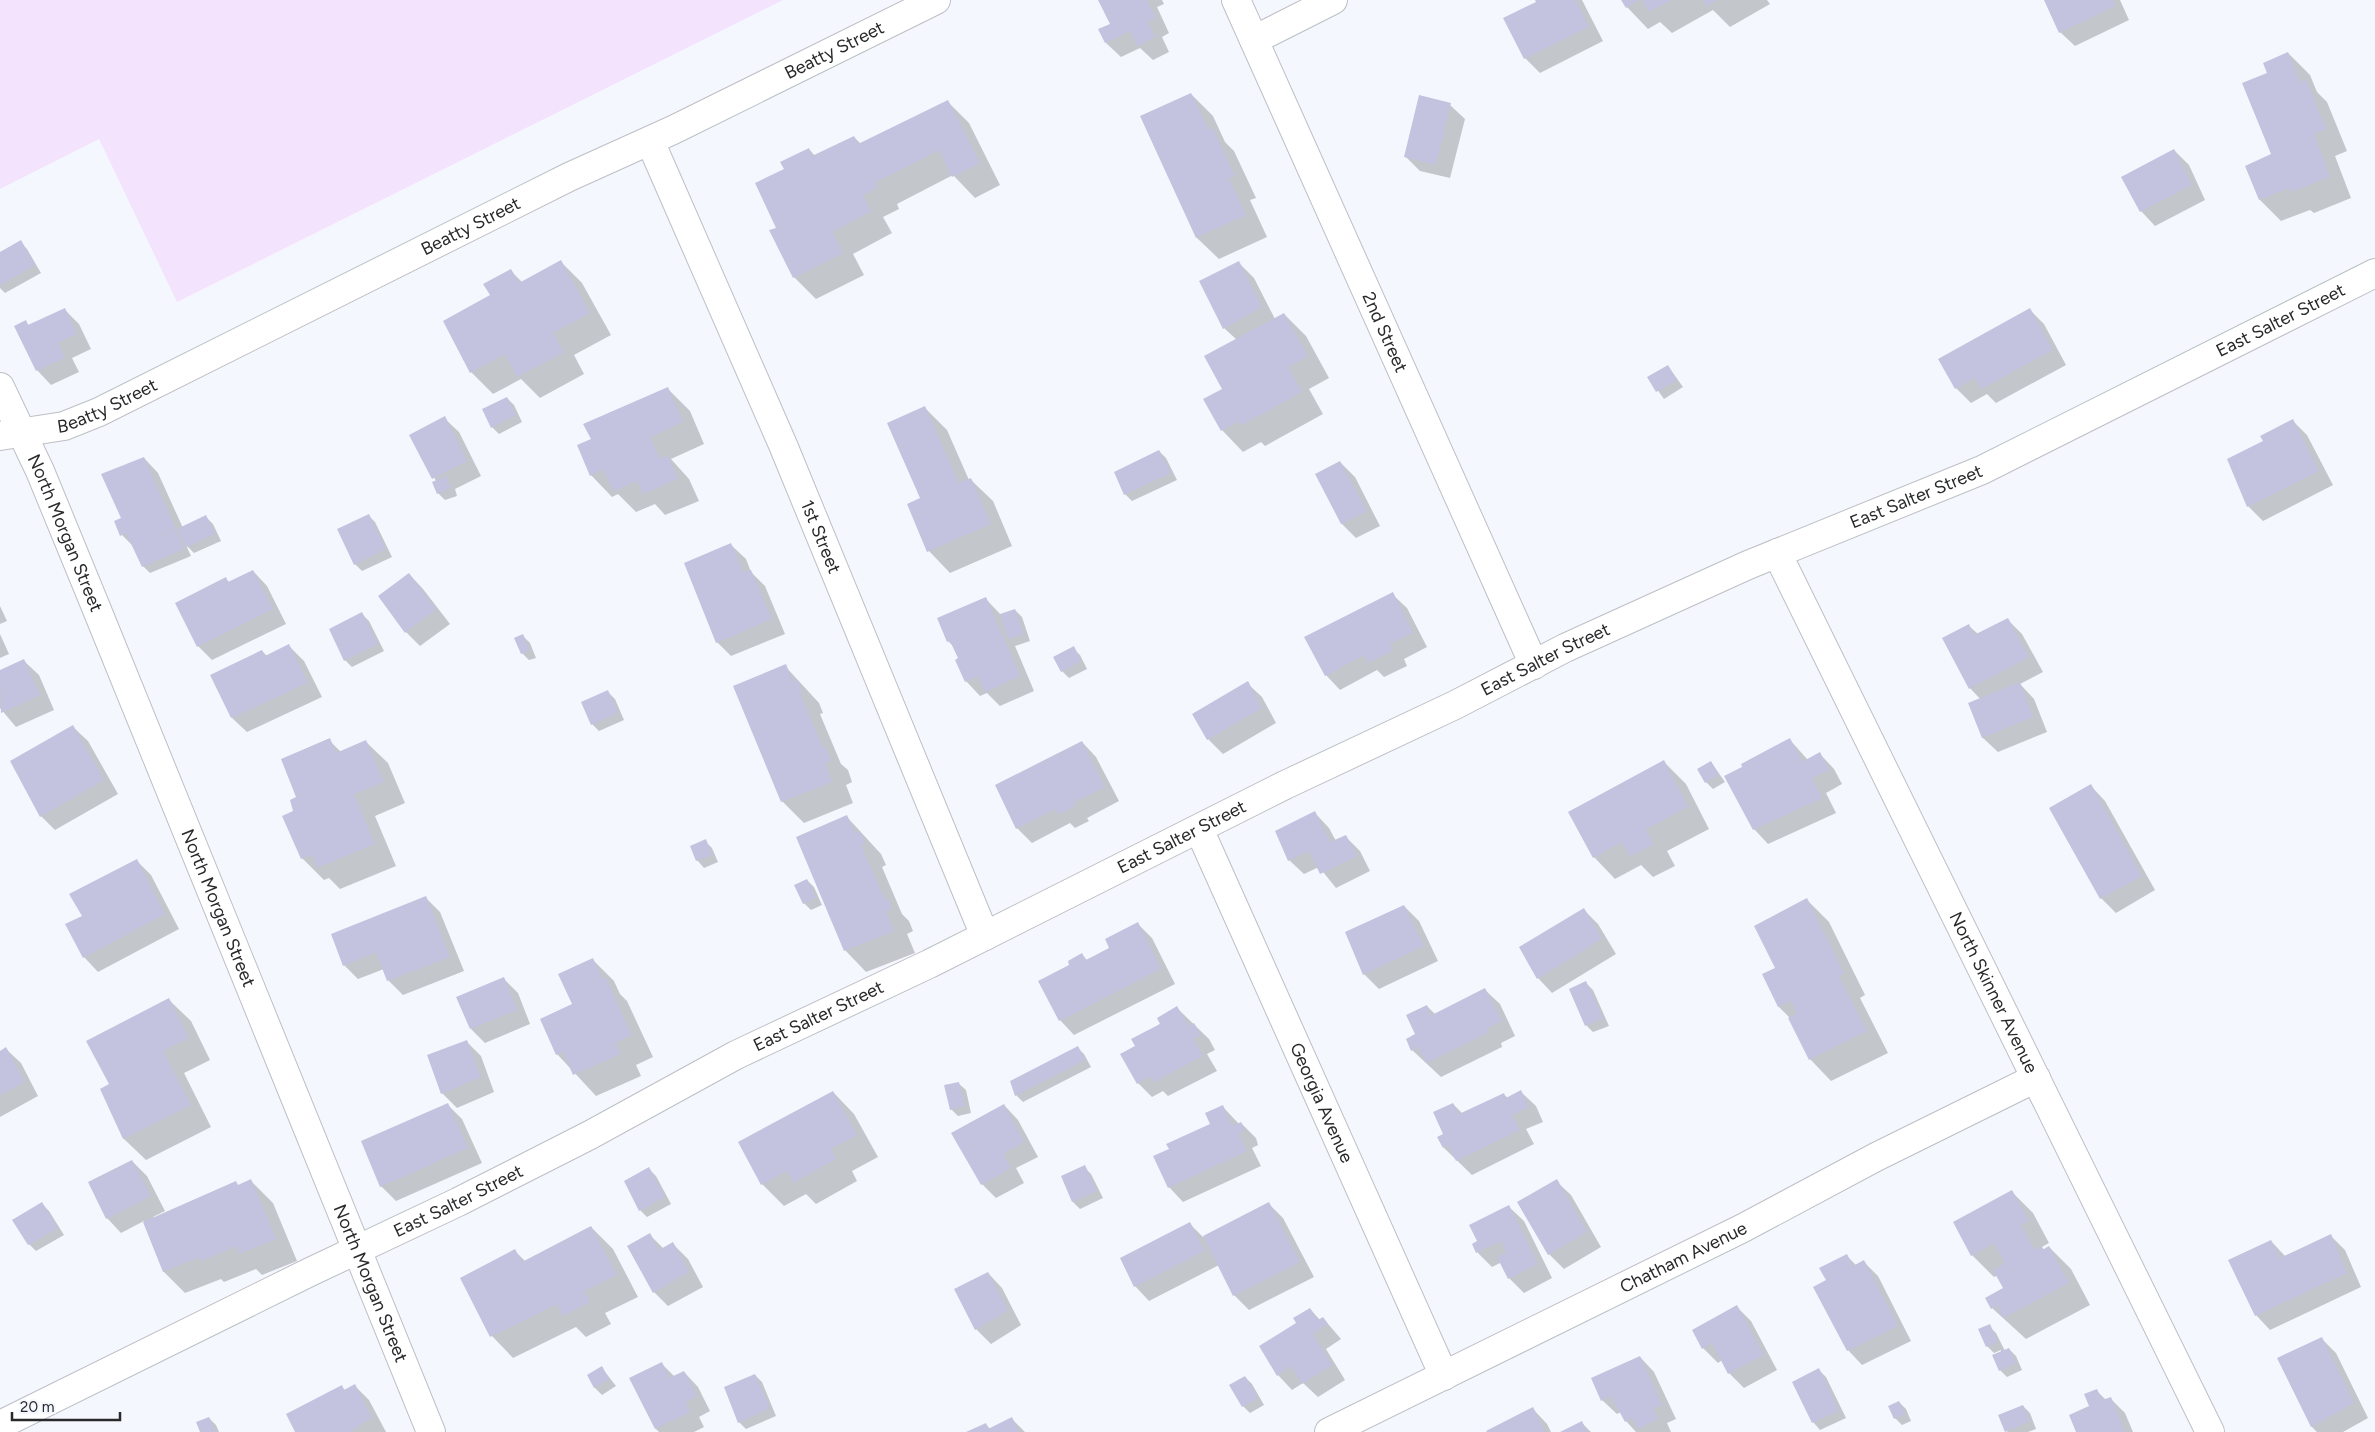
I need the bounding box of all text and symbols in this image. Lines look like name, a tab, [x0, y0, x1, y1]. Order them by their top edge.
street label: Beatty Street	[781, 16, 888, 84]
street label: Beatty Street	[417, 192, 524, 260]
street label: East Salter Street	[2212, 279, 2349, 362]
street label: 2nd Street	[1357, 289, 1412, 376]
street label: Beatty Street	[56, 374, 161, 438]
street label: North Morgan Street	[23, 451, 108, 615]
street label: East Salter Street	[1847, 460, 1986, 533]
street label: 1st Street	[796, 497, 846, 577]
street label: East Salter Street	[1477, 618, 1614, 701]
street label: East Salter Street	[1114, 795, 1250, 879]
street label: North Morgan Street	[176, 826, 260, 990]
street label: North Skinner Avenue	[1945, 908, 2043, 1077]
street label: East Salter Street	[750, 976, 887, 1056]
street label: Georgia Avenue	[1285, 1039, 1358, 1166]
street label: East Salter Street	[390, 1160, 527, 1242]
street label: North Morgan Street	[329, 1201, 413, 1366]
street label: Chatham Avenue	[1616, 1217, 1751, 1298]
scale bar	[12, 1390, 120, 1422]
text: 20 m	[20, 1398, 54, 1416]

